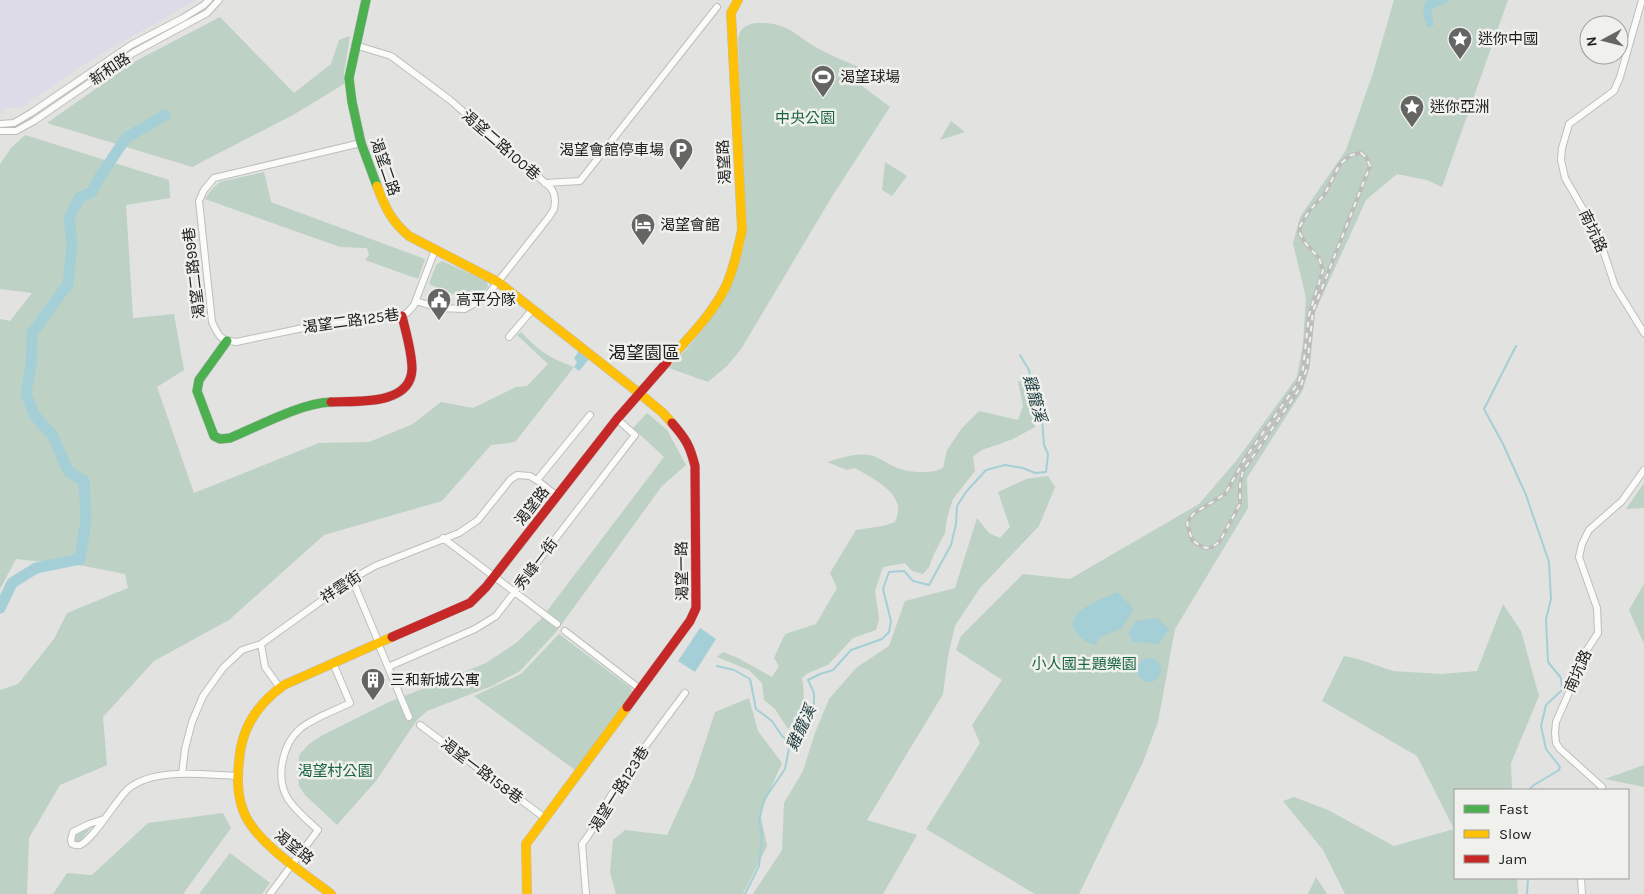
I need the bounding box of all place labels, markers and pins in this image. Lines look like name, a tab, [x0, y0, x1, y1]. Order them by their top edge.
place icon: 迷你中國	[1447, 26, 1473, 60]
place label: 迷你中國	[1478, 30, 1538, 48]
sports icon: 渴望球場	[810, 64, 836, 98]
place label: 渴望球場	[840, 68, 900, 86]
place icon: 迷你亞洲	[1399, 94, 1425, 128]
place label: 迷你亞洲	[1430, 98, 1490, 116]
parking icon: 渴望會館停車場	[668, 137, 694, 171]
place label: 渴望會館停車場	[559, 141, 664, 159]
hotel icon: 渴望會館	[630, 212, 656, 246]
place label: 渴望會館	[660, 216, 720, 234]
public building icon: 高平分隊	[426, 287, 452, 321]
place label: 高平分隊	[456, 291, 516, 309]
building icon: 三和新城公寓	[360, 667, 386, 701]
place label: 三和新城公寓	[390, 671, 480, 689]

